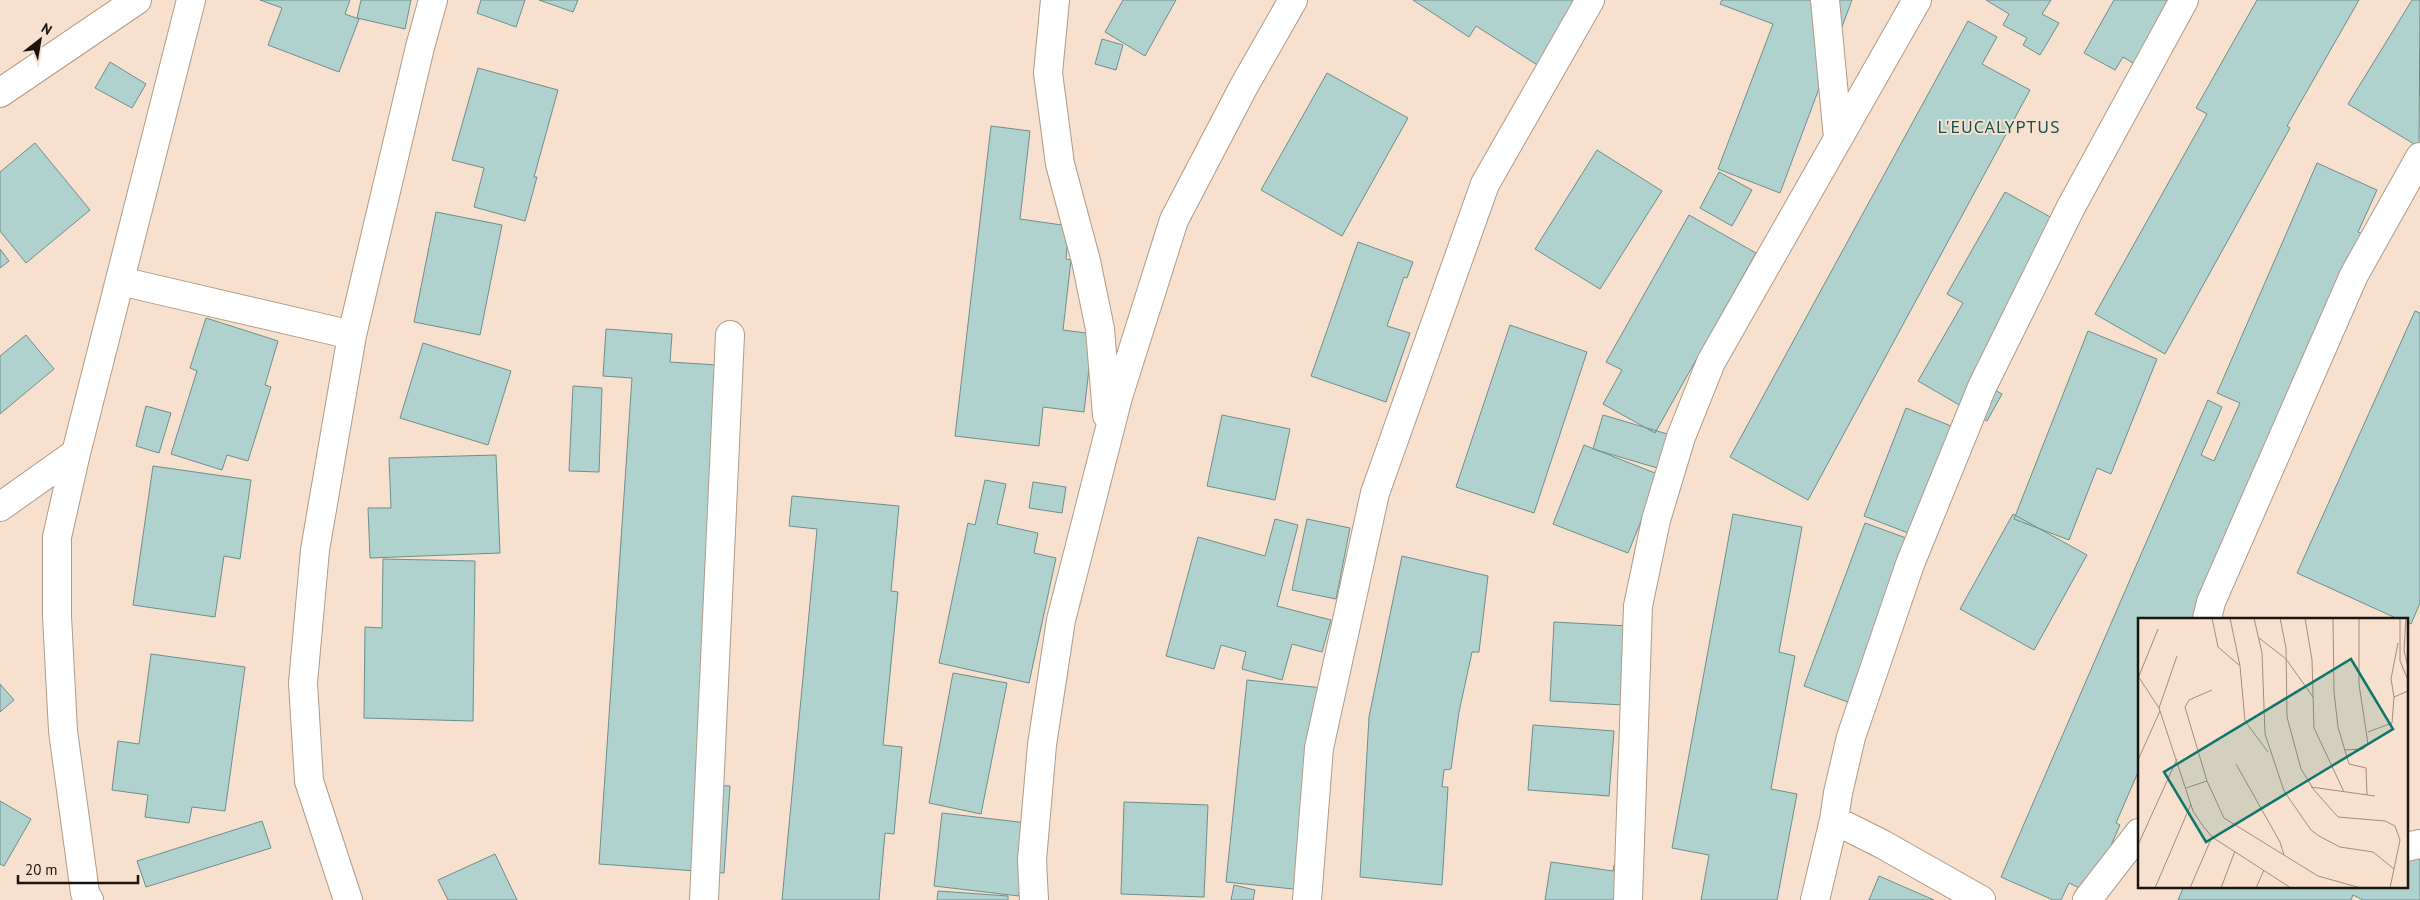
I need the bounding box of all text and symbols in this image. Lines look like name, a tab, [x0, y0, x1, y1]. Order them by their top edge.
north arrow	[15, 15, 65, 65]
text: N	[38, 19, 55, 39]
district label: L'EUCALYPTUS	[1937, 115, 2061, 138]
inset map	[2138, 618, 2408, 888]
scale bar	[18, 852, 138, 884]
text: 20 m	[25, 860, 58, 879]

